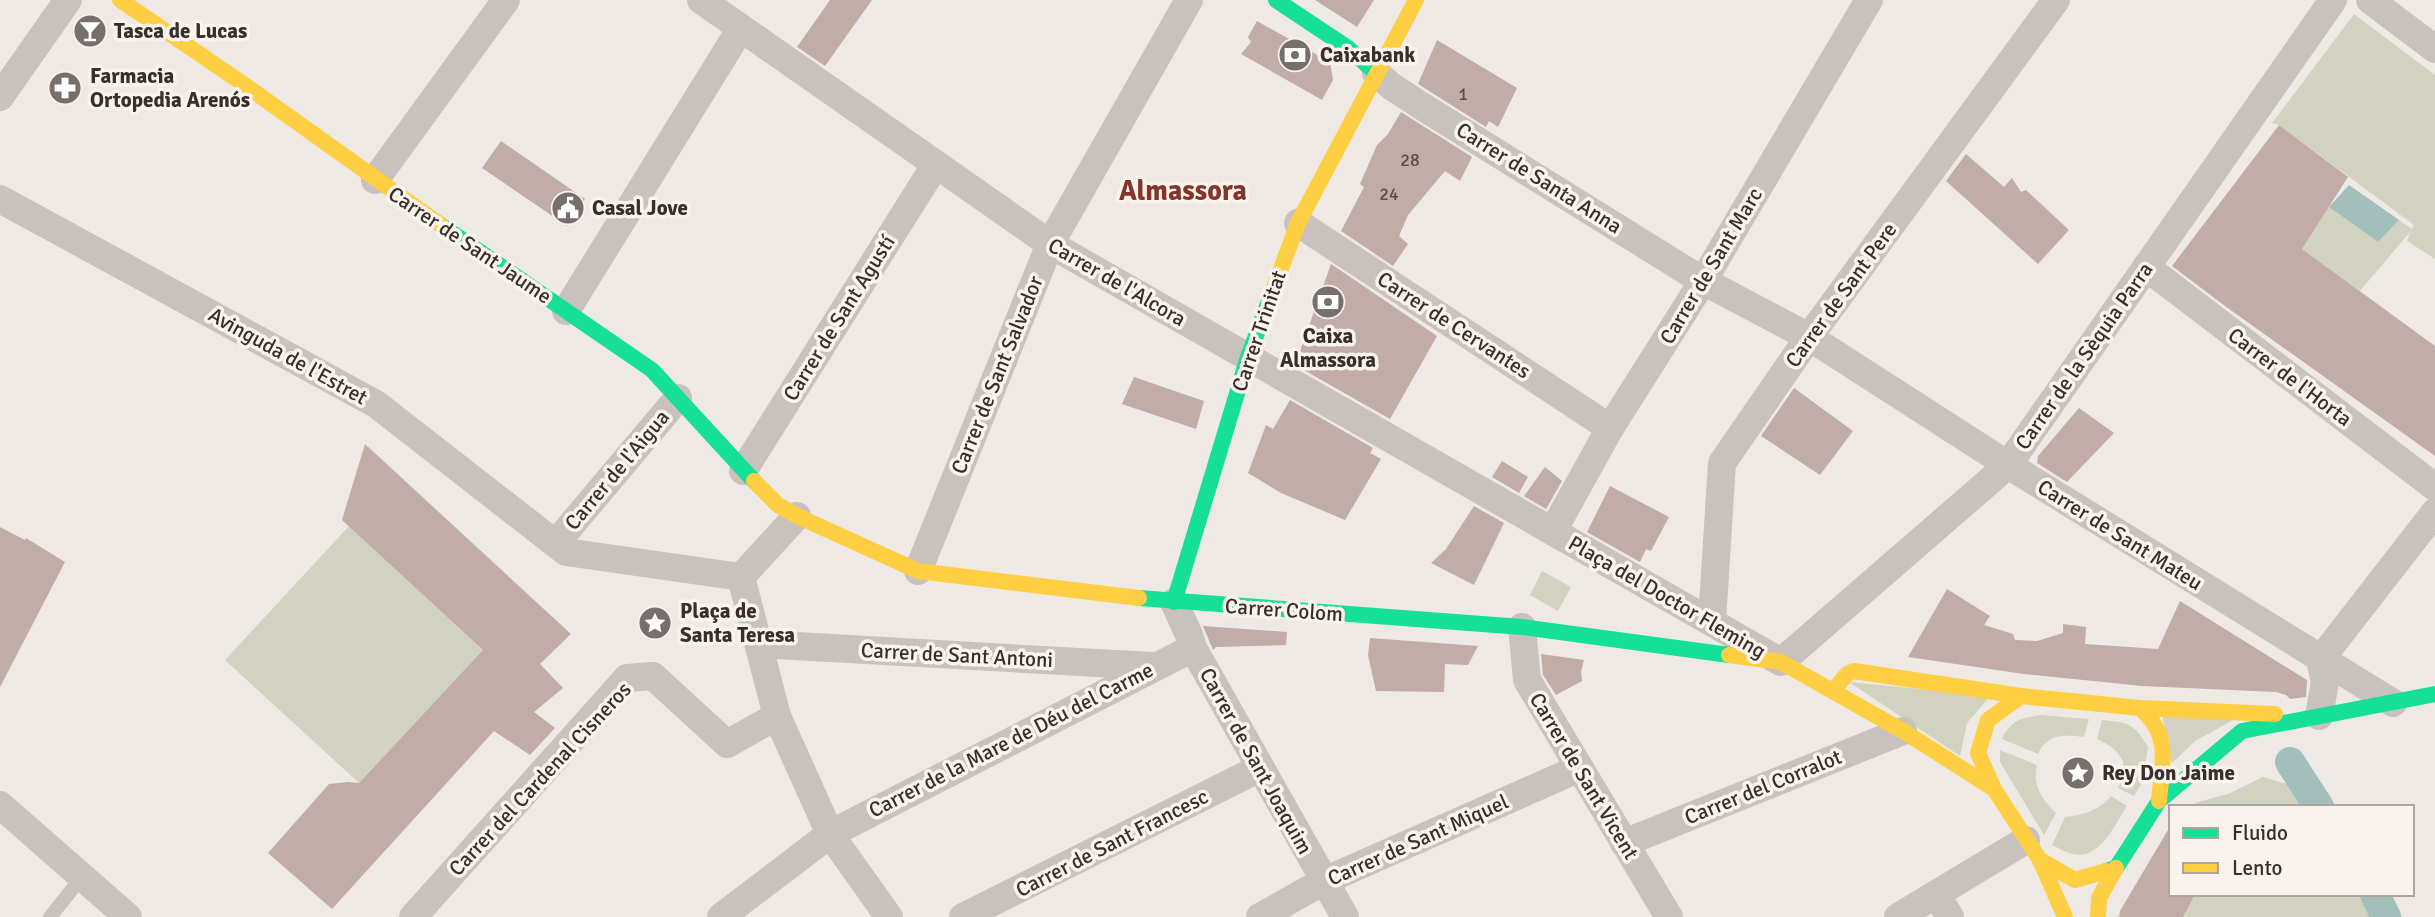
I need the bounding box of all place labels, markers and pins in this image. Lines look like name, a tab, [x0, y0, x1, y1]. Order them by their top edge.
bar icon: Tasca de Lucas	[71, 12, 109, 50]
place label: Tasca de Lucas	[114, 18, 247, 44]
bank icon: Caixabank	[1276, 36, 1314, 74]
place label: Caixabank	[1320, 42, 1415, 68]
place label: Farmacia Ortopedia Arenós	[90, 63, 250, 113]
pharmacy icon: Farmacia Ortopedia Arenós	[46, 69, 84, 107]
public building icon: Casal Jove	[549, 189, 587, 227]
place label: Casal Jove	[592, 195, 688, 221]
bank icon: Caixa Almassora	[1309, 283, 1347, 321]
place label: Caixa Almassora	[1280, 323, 1376, 373]
place label: Plaça de Santa Teresa	[680, 598, 795, 648]
place icon: Plaça de Santa Teresa	[636, 604, 674, 642]
place icon: Rey Don Jaime	[2059, 754, 2097, 792]
place label: Rey Don Jaime	[2102, 760, 2235, 786]

